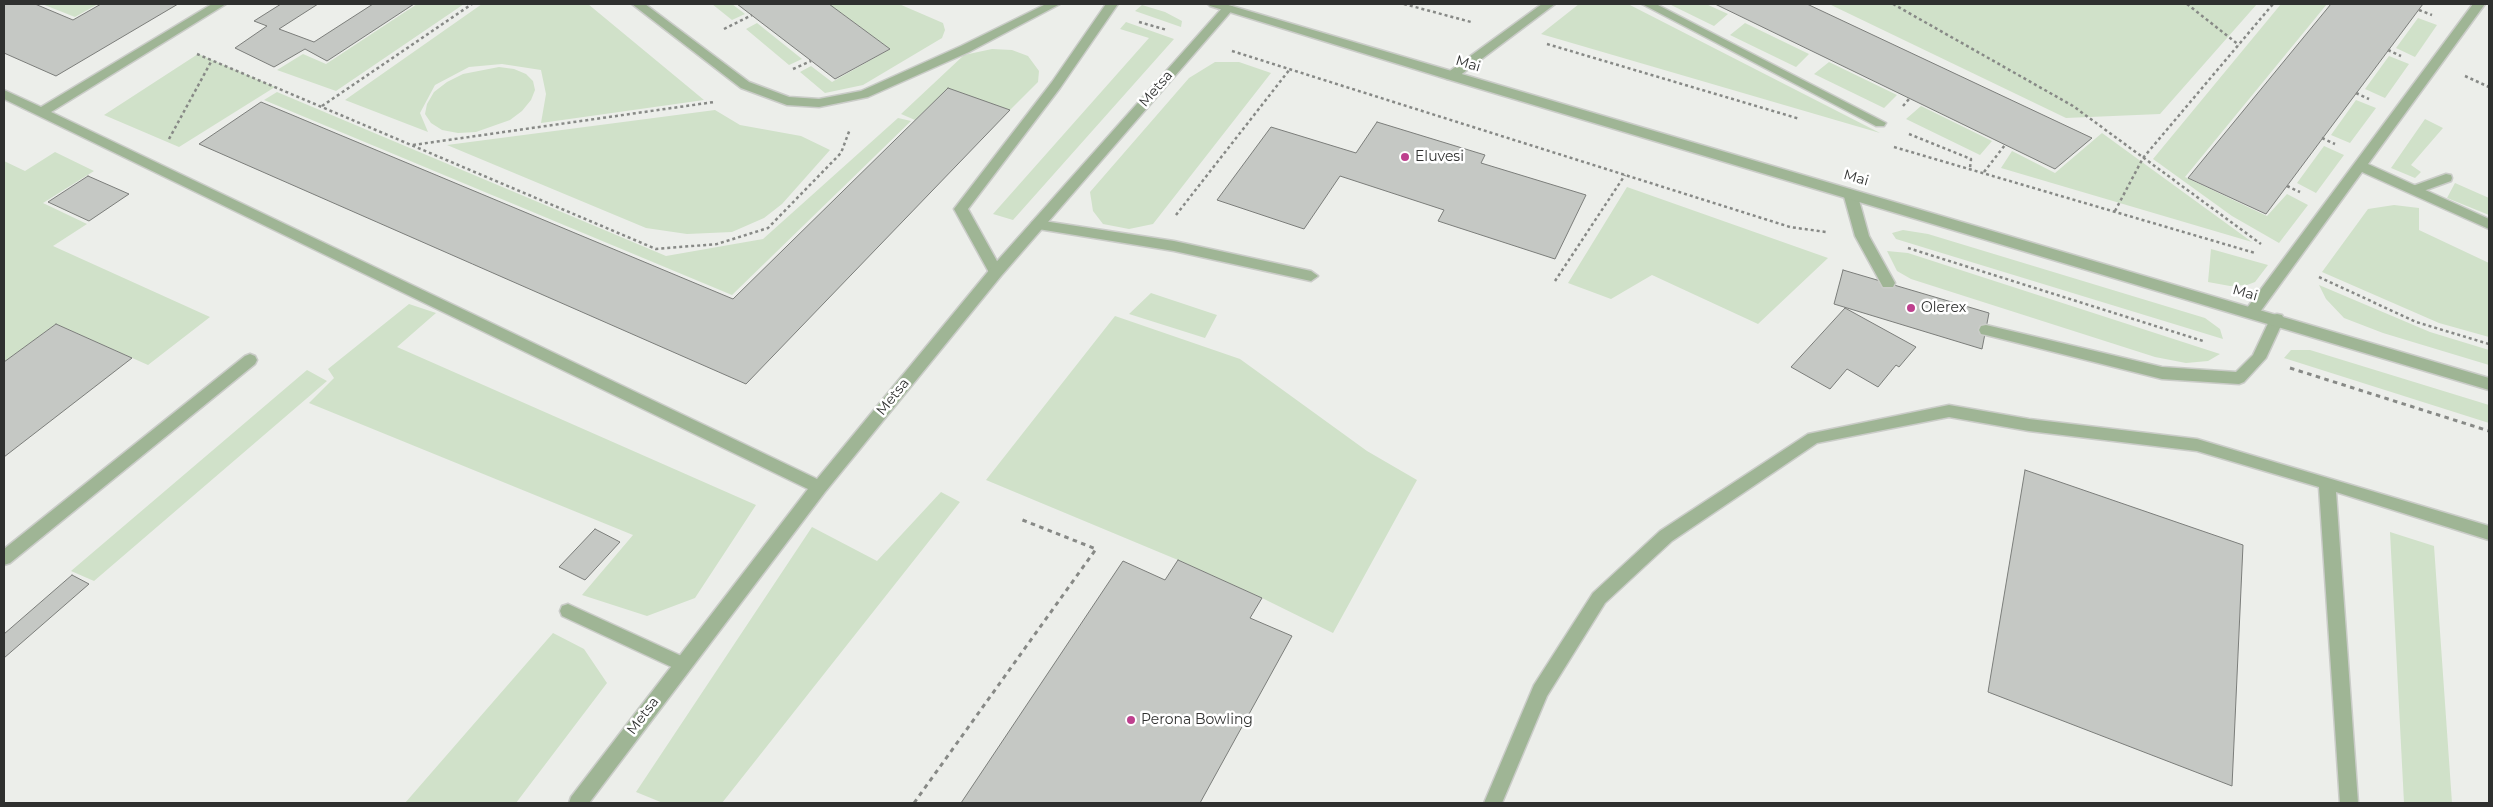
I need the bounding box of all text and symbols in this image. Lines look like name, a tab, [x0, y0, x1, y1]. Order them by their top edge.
street label: Mai	[1453, 52, 1483, 76]
street label: Metsa	[1136, 67, 1176, 111]
place label: Eluvesi	[1415, 149, 1464, 165]
marker: Eluvesi	[1399, 151, 1411, 163]
street label: Mai	[1841, 166, 1871, 190]
street label: Mai	[2230, 281, 2260, 305]
place label: Olerex	[1921, 300, 1966, 316]
marker: Olerex	[1905, 302, 1917, 314]
street label: Metsa	[873, 375, 913, 419]
street label: Metsa	[623, 694, 663, 738]
place label: Perona Bowling	[1141, 712, 1253, 728]
marker: Perona Bowling	[1125, 714, 1137, 726]

